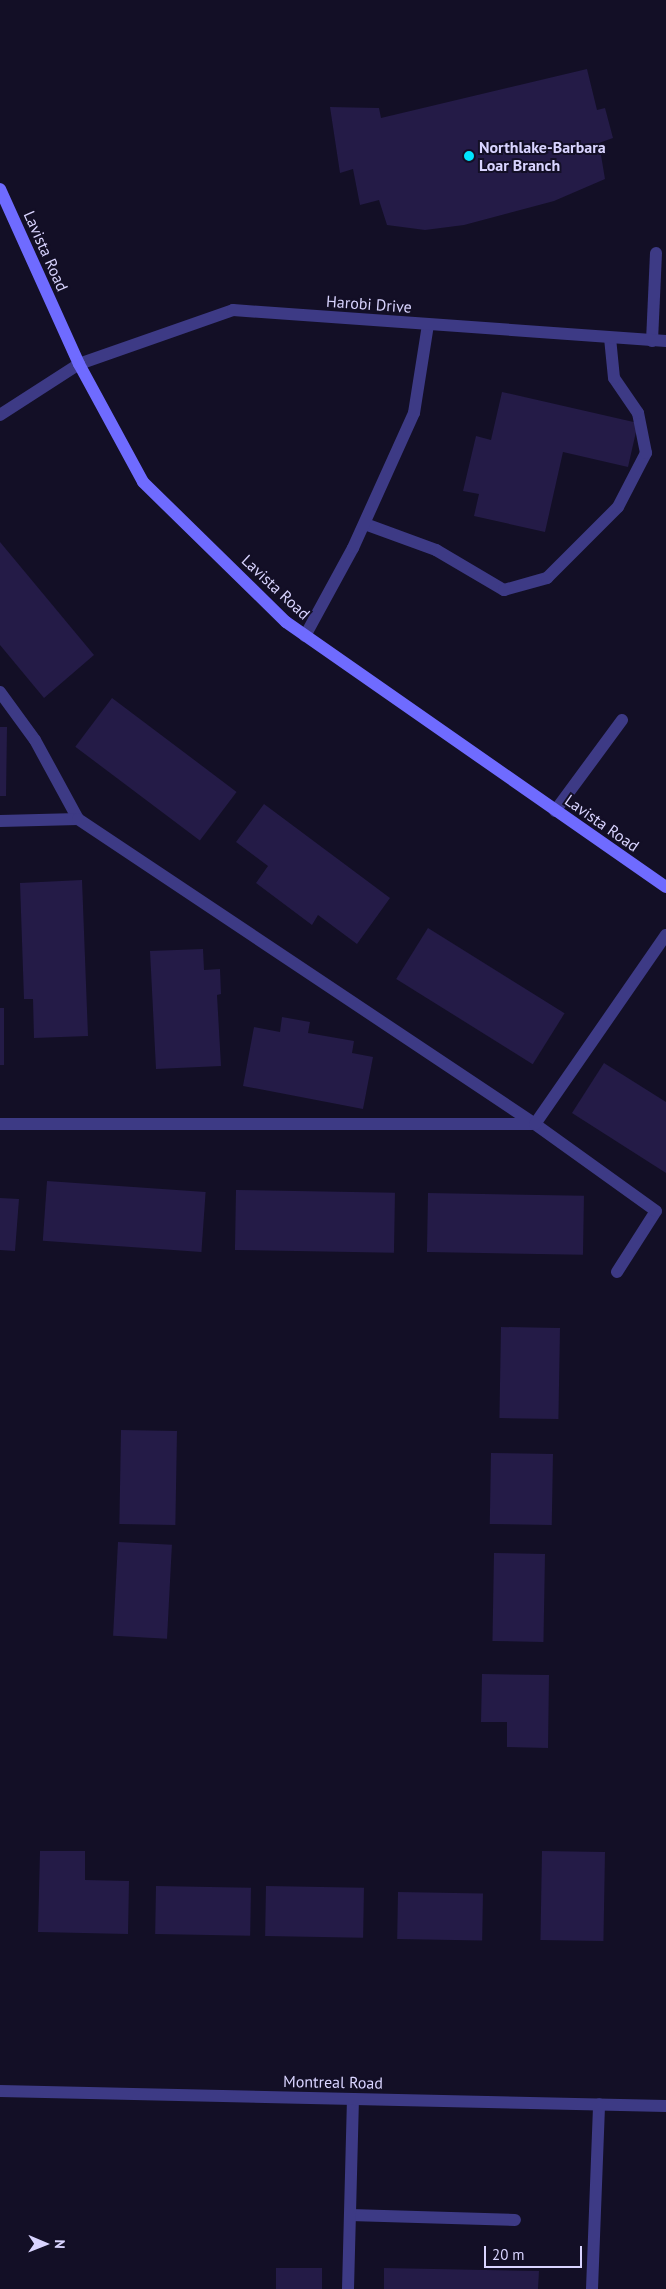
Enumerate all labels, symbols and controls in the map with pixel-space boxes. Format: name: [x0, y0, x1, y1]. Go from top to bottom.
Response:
place label: Northlake-Barbara Loar Branch: [479, 137, 606, 175]
marker: Northlake-Barbara Loar Branch: [463, 150, 475, 162]
street label: Lavista Road: [20, 208, 72, 294]
street label: Harobi Drive: [326, 291, 412, 317]
street label: Lavista Road: [238, 551, 314, 623]
street label: Lavista Road: [561, 790, 643, 856]
street label: Montreal Road: [283, 2072, 383, 2092]
north arrow: [20, 2219, 70, 2269]
scale bar: [486, 2236, 584, 2268]
text: N: [51, 2239, 69, 2249]
text: 20 m: [492, 2245, 525, 2264]

